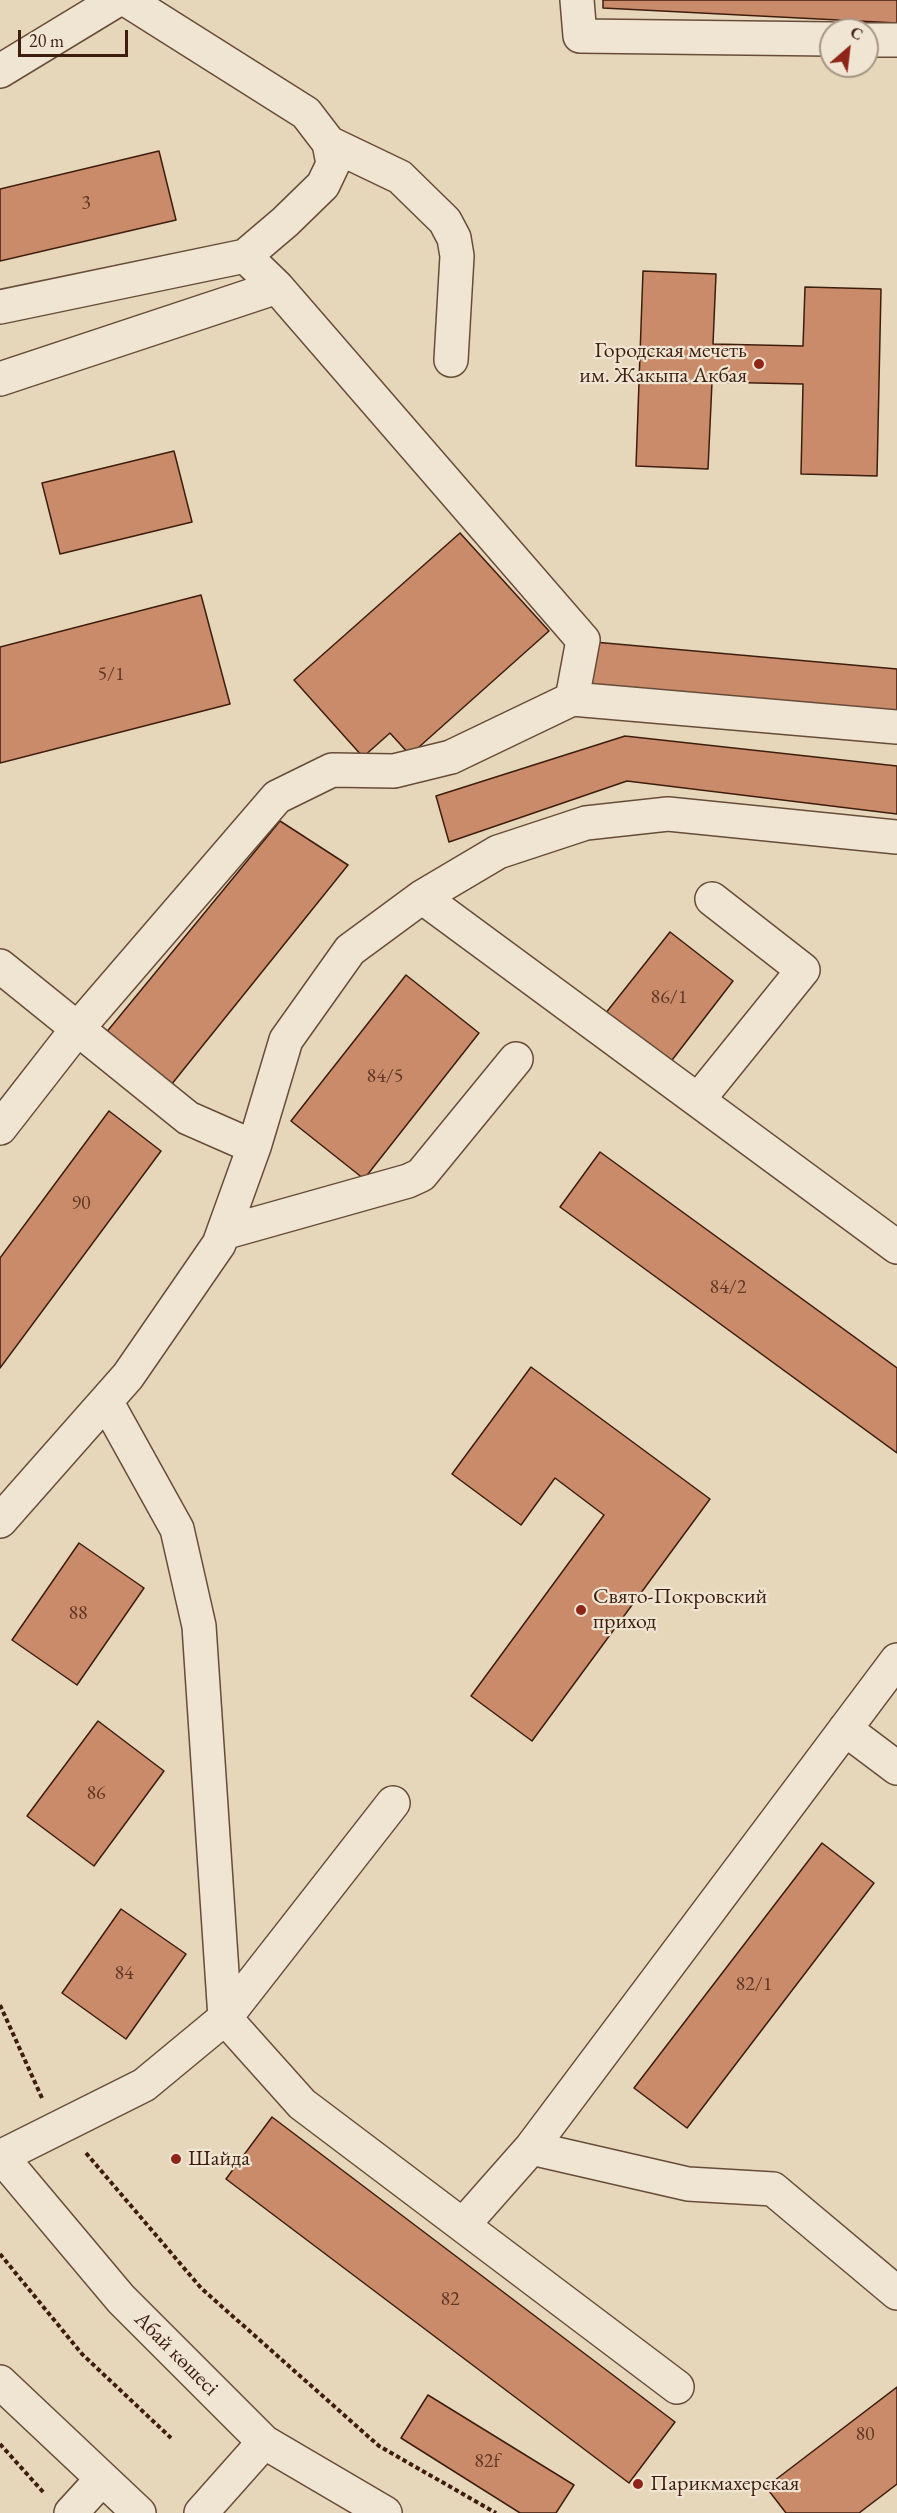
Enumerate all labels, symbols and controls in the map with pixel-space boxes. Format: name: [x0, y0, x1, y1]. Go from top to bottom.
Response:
scale bar: [21, 18, 130, 56]
north arrow: [819, 18, 879, 78]
text: С: [847, 21, 867, 45]
text: 20 m: [29, 29, 64, 52]
house number: 3: [81, 192, 91, 216]
place label: Городская мечеть им. Жакыпа Акбая: [579, 338, 747, 390]
marker: Городская мечеть им. Жакыпа Акбая: [752, 357, 766, 371]
house number: 5/1: [97, 663, 125, 687]
house number: 86/1: [651, 986, 687, 1010]
house number: 84/5: [367, 1065, 403, 1089]
house number: 90: [71, 1192, 91, 1216]
house number: 84/2: [710, 1276, 746, 1300]
place label: Свято-Покровский приход: [593, 1584, 767, 1636]
house number: 88: [68, 1602, 88, 1626]
marker: Свято-Покровский приход: [574, 1603, 588, 1617]
house number: 86: [86, 1782, 106, 1806]
house number: 84: [114, 1962, 134, 1986]
house number: 82/1: [736, 1973, 772, 1997]
place label: Шайда: [188, 2146, 250, 2172]
marker: Шайда: [169, 2152, 183, 2166]
house number: 82: [440, 2288, 460, 2312]
street label: Абай көшесі: [128, 2306, 224, 2402]
house number: 80: [855, 2423, 875, 2447]
house number: 82f: [474, 2450, 500, 2474]
place label: Парикмахерская: [650, 2471, 799, 2497]
marker: Парикмахерская: [631, 2477, 645, 2491]

